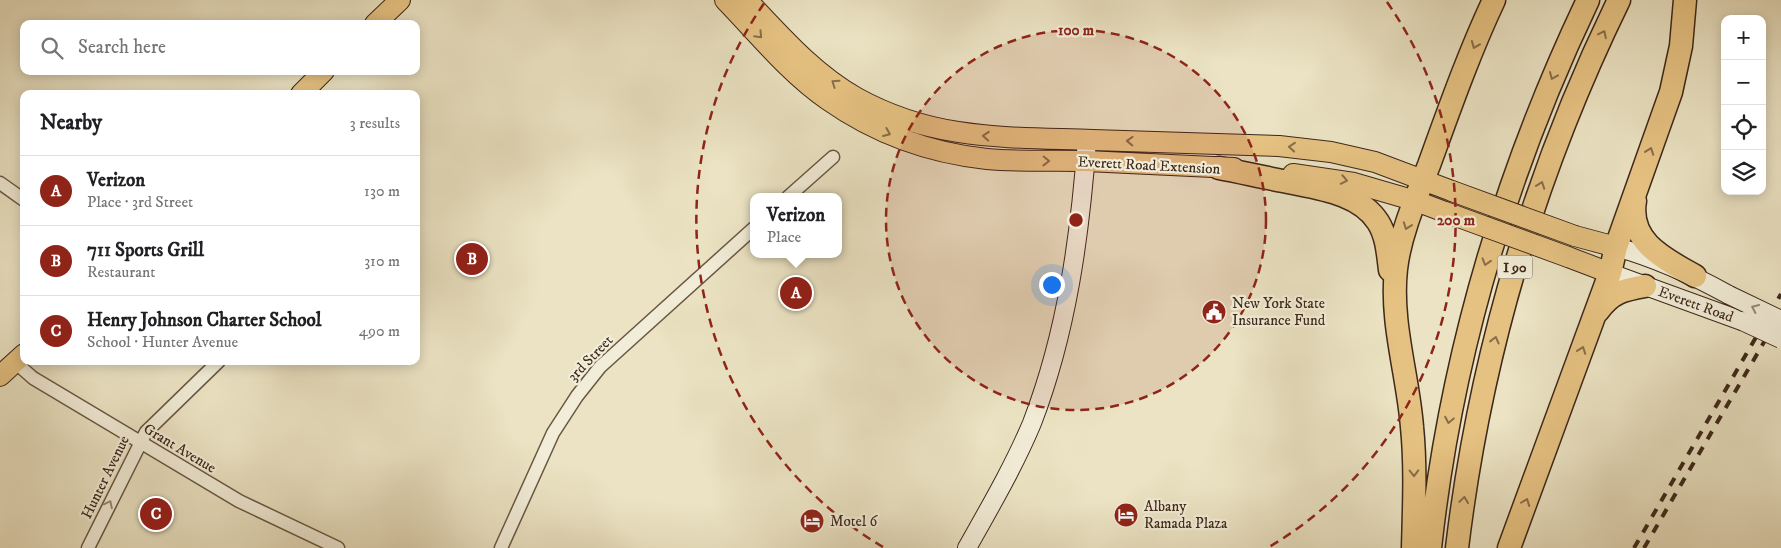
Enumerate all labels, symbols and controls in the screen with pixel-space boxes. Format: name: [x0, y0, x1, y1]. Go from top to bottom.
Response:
map controls: [1721, 15, 1766, 195]
button: +: [1721, 15, 1766, 60]
search box: [20, 20, 420, 75]
text: 100 m: [1058, 21, 1095, 40]
one-way arrow: [753, 29, 762, 38]
one-way arrow: [1596, 30, 1607, 39]
icon: search: [38, 34, 66, 62]
text: Search here: [78, 36, 166, 59]
one-way arrow: [1470, 40, 1480, 48]
button: −: [1721, 60, 1766, 105]
one-way arrow: [1549, 71, 1560, 80]
one-way arrow: [831, 80, 840, 89]
button: locate: [1721, 105, 1766, 150]
text: Nearby: [40, 110, 102, 136]
text: 3 results: [350, 113, 400, 133]
one-way arrow: [882, 126, 891, 137]
one-way arrow: [982, 130, 990, 141]
one-way arrow: [1126, 136, 1134, 146]
one-way arrow: [1288, 142, 1296, 153]
one-way arrow: [1644, 148, 1654, 156]
button: layers: [1721, 150, 1766, 195]
street label: Everett Road Extension: [1077, 152, 1221, 179]
one-way arrow: [1042, 156, 1050, 166]
text: Verizon: [87, 169, 145, 192]
one-way arrow: [1339, 175, 1348, 185]
text: A: [51, 181, 61, 201]
text: 130 m: [364, 181, 400, 201]
one-way arrow: [1535, 181, 1545, 189]
text: Place · 3rd Street: [87, 192, 193, 212]
popup: [750, 193, 842, 258]
text: Verizon: [767, 204, 825, 227]
centre of rings: [1067, 211, 1085, 229]
text: 200 m: [1437, 211, 1476, 230]
one-way arrow: [1403, 221, 1413, 229]
text: Place: [767, 227, 801, 247]
text: 711 Sports Grill: [87, 239, 204, 262]
pin: B: [456, 240, 488, 278]
text: B: [51, 251, 61, 271]
text: 310 m: [364, 251, 400, 271]
road number: I 90: [1498, 256, 1532, 278]
one-way arrow: [1482, 257, 1492, 266]
text: Restaurant: [87, 262, 155, 282]
your location: [1039, 272, 1065, 298]
pin: A: [780, 274, 812, 312]
street label: Everett Road: [1656, 282, 1737, 327]
place label: New York State Insurance Fund: [1232, 294, 1326, 330]
public building icon: New York State Insurance Fund: [1201, 299, 1227, 325]
one-way arrow: [1751, 303, 1760, 314]
text: Henry Johnson Charter School: [87, 309, 321, 332]
text: C: [51, 321, 61, 341]
text: 490 m: [359, 321, 400, 341]
street label: 3rd Street: [564, 331, 617, 386]
text: School · Hunter Avenue: [87, 332, 238, 352]
one-way arrow: [1489, 336, 1500, 345]
one-way arrow: [1576, 346, 1586, 355]
one-way arrow: [1444, 416, 1454, 424]
street label: Grant Avenue: [140, 419, 220, 478]
street label: Hunter Avenue: [77, 432, 134, 522]
one-way arrow: [1409, 470, 1419, 477]
pin: C: [140, 495, 172, 533]
one-way arrow: [1458, 495, 1468, 504]
place label: Albany Ramada Plaza: [1144, 497, 1228, 533]
one-way arrow: [1520, 499, 1530, 507]
one-way arrow: [103, 500, 114, 509]
hotel icon: Albany Ramada Plaza: [1113, 502, 1139, 528]
hotel icon: Motel 6: [799, 508, 825, 534]
place label: Motel 6: [830, 512, 879, 531]

